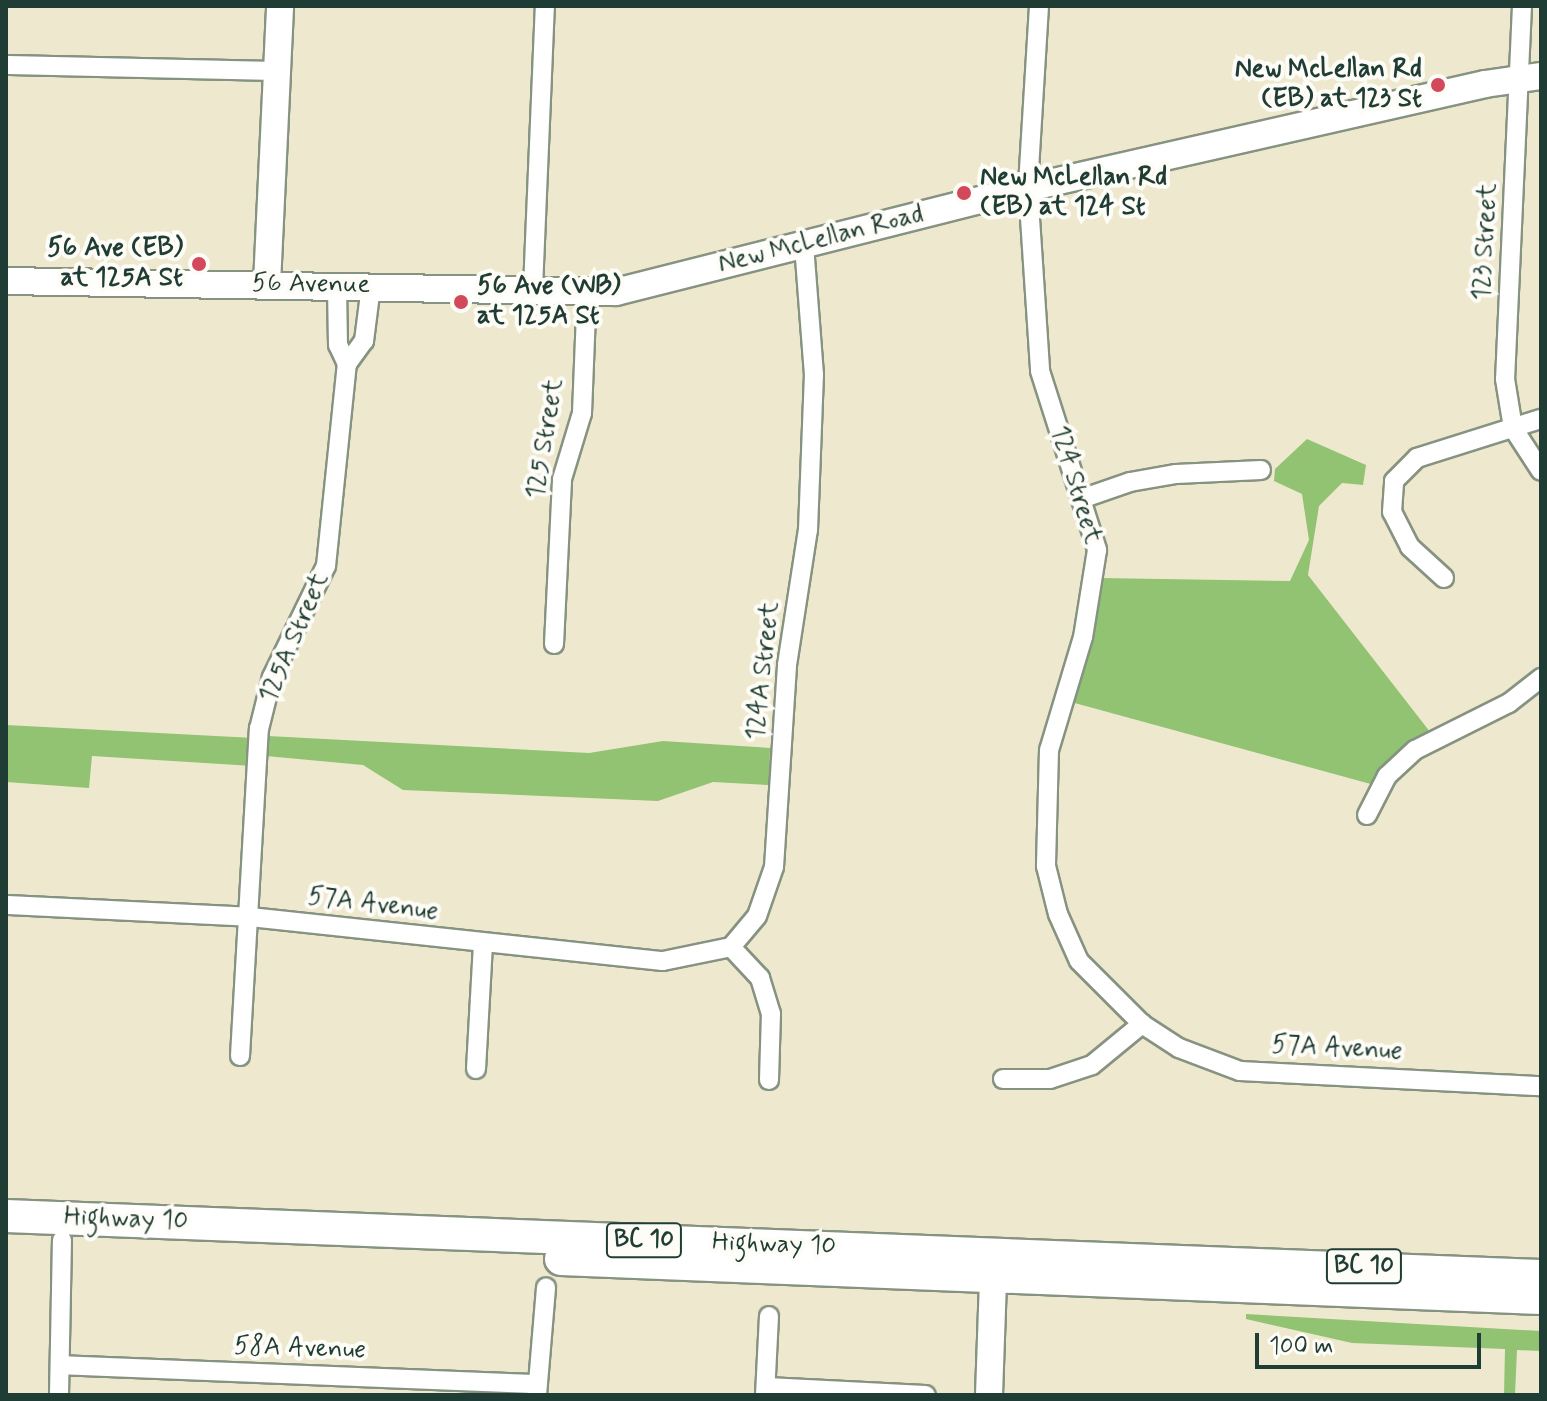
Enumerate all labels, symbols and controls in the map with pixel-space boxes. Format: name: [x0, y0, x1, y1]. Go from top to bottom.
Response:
place label: New McLellan Rd (EB) at 123 St: [1225, 54, 1422, 116]
marker: New McLellan Rd (EB) at 123 St: [1429, 76, 1447, 94]
place label: New McLellan Rd (EB) at 124 St: [980, 162, 1177, 224]
street label: 123 Street: [1467, 183, 1505, 301]
marker: New McLellan Rd (EB) at 124 St: [955, 184, 973, 202]
street label: New McLellan Road: [710, 198, 932, 282]
place label: 56 Ave (EB) at 125A St: [47, 233, 183, 294]
marker: 56 Ave (EB) at 125A St: [190, 255, 208, 273]
street label: 56 Avenue: [252, 268, 370, 302]
place label: 56 Ave (WB) at 125A St: [477, 271, 621, 332]
marker: 56 Ave (WB) at 125A St: [452, 293, 470, 311]
street label: 125 Street: [521, 377, 571, 501]
street label: 124 Street: [1042, 422, 1108, 548]
street label: 125A Street: [254, 568, 336, 708]
street label: 124A Street: [741, 600, 787, 742]
street label: 57A Avenue: [305, 881, 441, 929]
street label: 57A Avenue: [1269, 1030, 1405, 1068]
street label: Highway 10: [63, 1202, 189, 1238]
road number: BC 10: [604, 1220, 684, 1260]
street label: Highway 10: [711, 1227, 837, 1263]
road number: BC 10: [1324, 1246, 1404, 1286]
scale bar: [1259, 1317, 1485, 1367]
street label: 58A Avenue: [232, 1331, 368, 1367]
text: 100 m: [1269, 1331, 1333, 1362]

